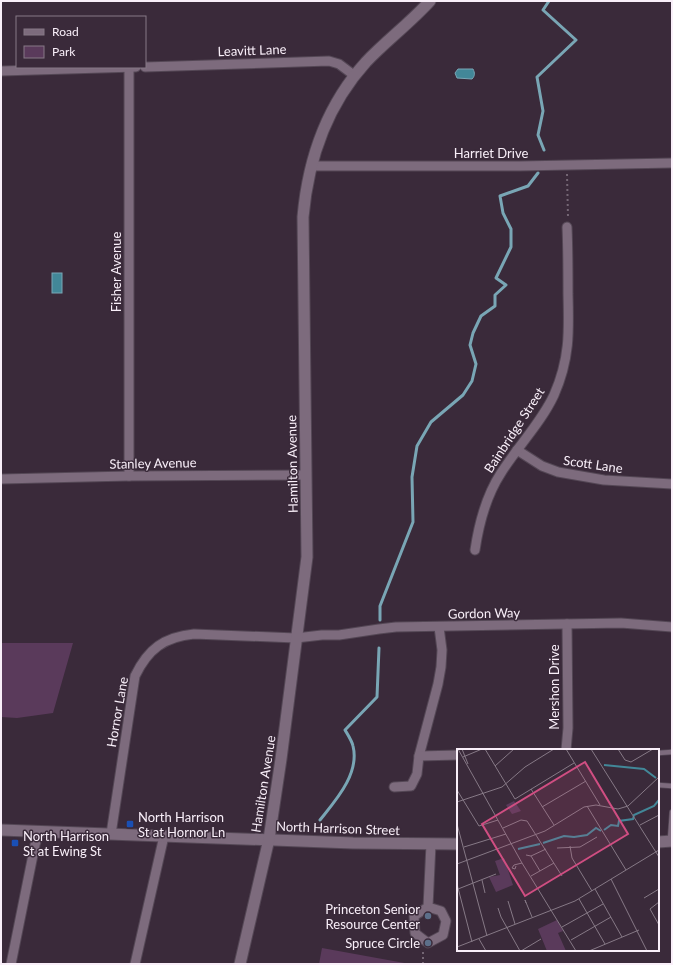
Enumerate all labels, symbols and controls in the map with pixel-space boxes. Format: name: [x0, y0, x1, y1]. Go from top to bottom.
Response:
legend: [16, 16, 146, 68]
text: Road: [52, 24, 79, 39]
street label: Leavitt Lane: [217, 41, 287, 59]
text: Park: [52, 44, 76, 59]
street label: Harriet Drive: [454, 145, 528, 161]
street label: Fisher Avenue: [108, 232, 124, 312]
street label: Bainbridge Street: [480, 384, 548, 476]
street label: Hamilton Avenue: [283, 415, 301, 513]
street label: Scott Lane: [562, 452, 624, 476]
street label: Stanley Avenue: [109, 454, 197, 472]
street label: Gordon Way: [448, 604, 520, 622]
street label: Mershon Drive: [546, 644, 562, 730]
street label: Hornor Lane: [103, 675, 131, 749]
street label: Hamilton Avenue: [247, 734, 279, 834]
inset map: [457, 749, 659, 951]
place label: North Harrison St at Hornor Ln: [138, 809, 225, 840]
street label: North Harrison Street: [276, 818, 400, 838]
marker: North Harrison St at Hornor Ln: [125, 819, 135, 829]
place label: North Harrison St at Ewing St: [23, 828, 109, 859]
marker: North Harrison St at Ewing St: [10, 838, 20, 848]
place label: Princeton Senior Resource Center: [325, 901, 420, 932]
marker: Princeton Senior Resource Center: [423, 911, 433, 921]
place label: Spruce Circle: [345, 935, 420, 951]
marker: Spruce Circle: [423, 938, 433, 948]

